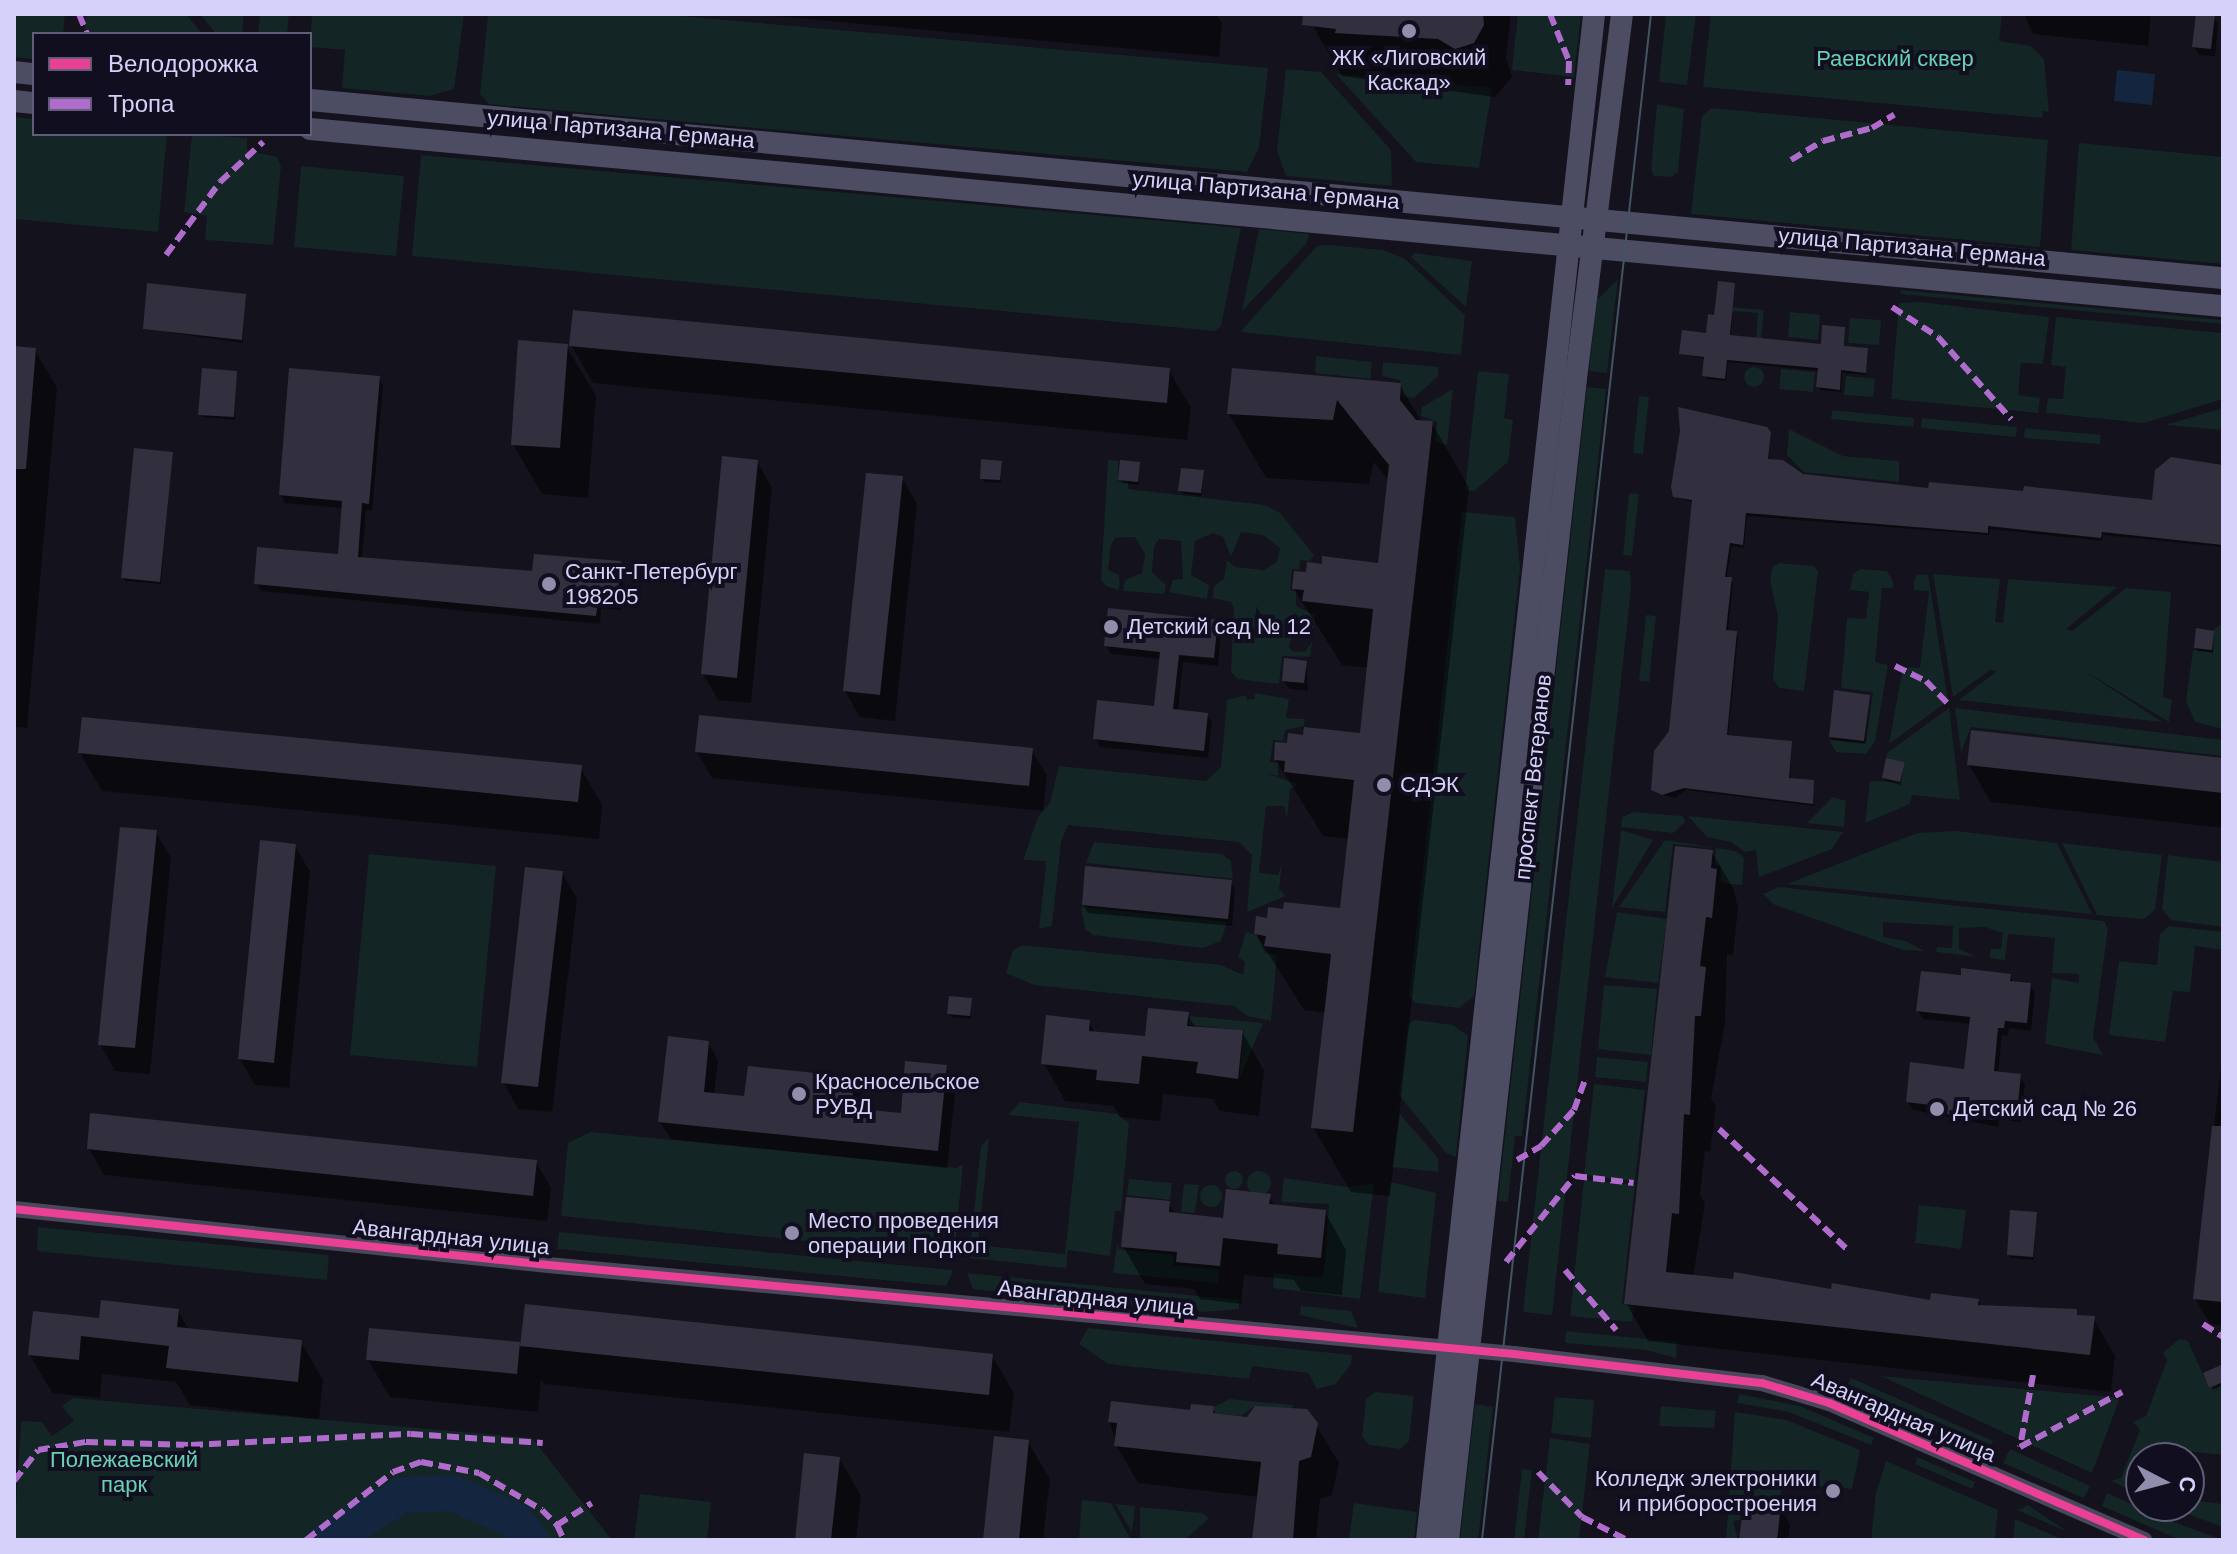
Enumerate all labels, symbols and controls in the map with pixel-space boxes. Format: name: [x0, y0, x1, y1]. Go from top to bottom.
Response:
marker: ЖК «Лиговский Каскад»: [1400, 22, 1418, 40]
legend: [32, 32, 312, 136]
place label: ЖК «Лиговский Каскад»: [1332, 44, 1486, 96]
park label: Раевский сквер: [1816, 46, 1974, 72]
text: Велодорожка: [108, 50, 258, 77]
text: Тропа: [108, 90, 174, 117]
street label: улица Партизана Германа: [486, 104, 756, 154]
street label: улица Партизана Германа: [1131, 165, 1401, 215]
street label: улица Партизана Германа: [1777, 222, 2047, 272]
place label: Санкт-Петербург 198205: [565, 558, 738, 610]
marker: Санкт-Петербург 198205: [540, 575, 558, 593]
place label: Детский сад № 12: [1127, 614, 1311, 640]
marker: Детский сад № 12: [1102, 618, 1120, 636]
street label: проспект Ветеранов: [1509, 673, 1557, 881]
place label: СДЭК: [1400, 772, 1459, 798]
marker: СДЭК: [1375, 776, 1393, 794]
place label: Красносельское РУВД: [815, 1068, 980, 1120]
marker: Красносельское РУВД: [790, 1085, 808, 1103]
place label: Детский сад № 26: [1953, 1096, 2137, 1122]
marker: Детский сад № 26: [1928, 1100, 1946, 1118]
place label: Место проведения операции Подкоп: [808, 1207, 999, 1258]
street label: Авангардная улица: [351, 1214, 551, 1260]
marker: Место проведения операции Подкоп: [783, 1224, 801, 1242]
street label: Авангардная улица: [996, 1275, 1196, 1321]
street label: Авангардная улица: [1808, 1366, 2000, 1468]
north arrow: [2125, 1442, 2205, 1522]
park label: Полежаевский парк: [50, 1446, 198, 1498]
place label: Колледж электроники и приборостроения: [1595, 1465, 1817, 1516]
text: С: [2174, 1475, 2201, 1494]
marker: Колледж электроники и приборостроения: [1824, 1482, 1842, 1500]

